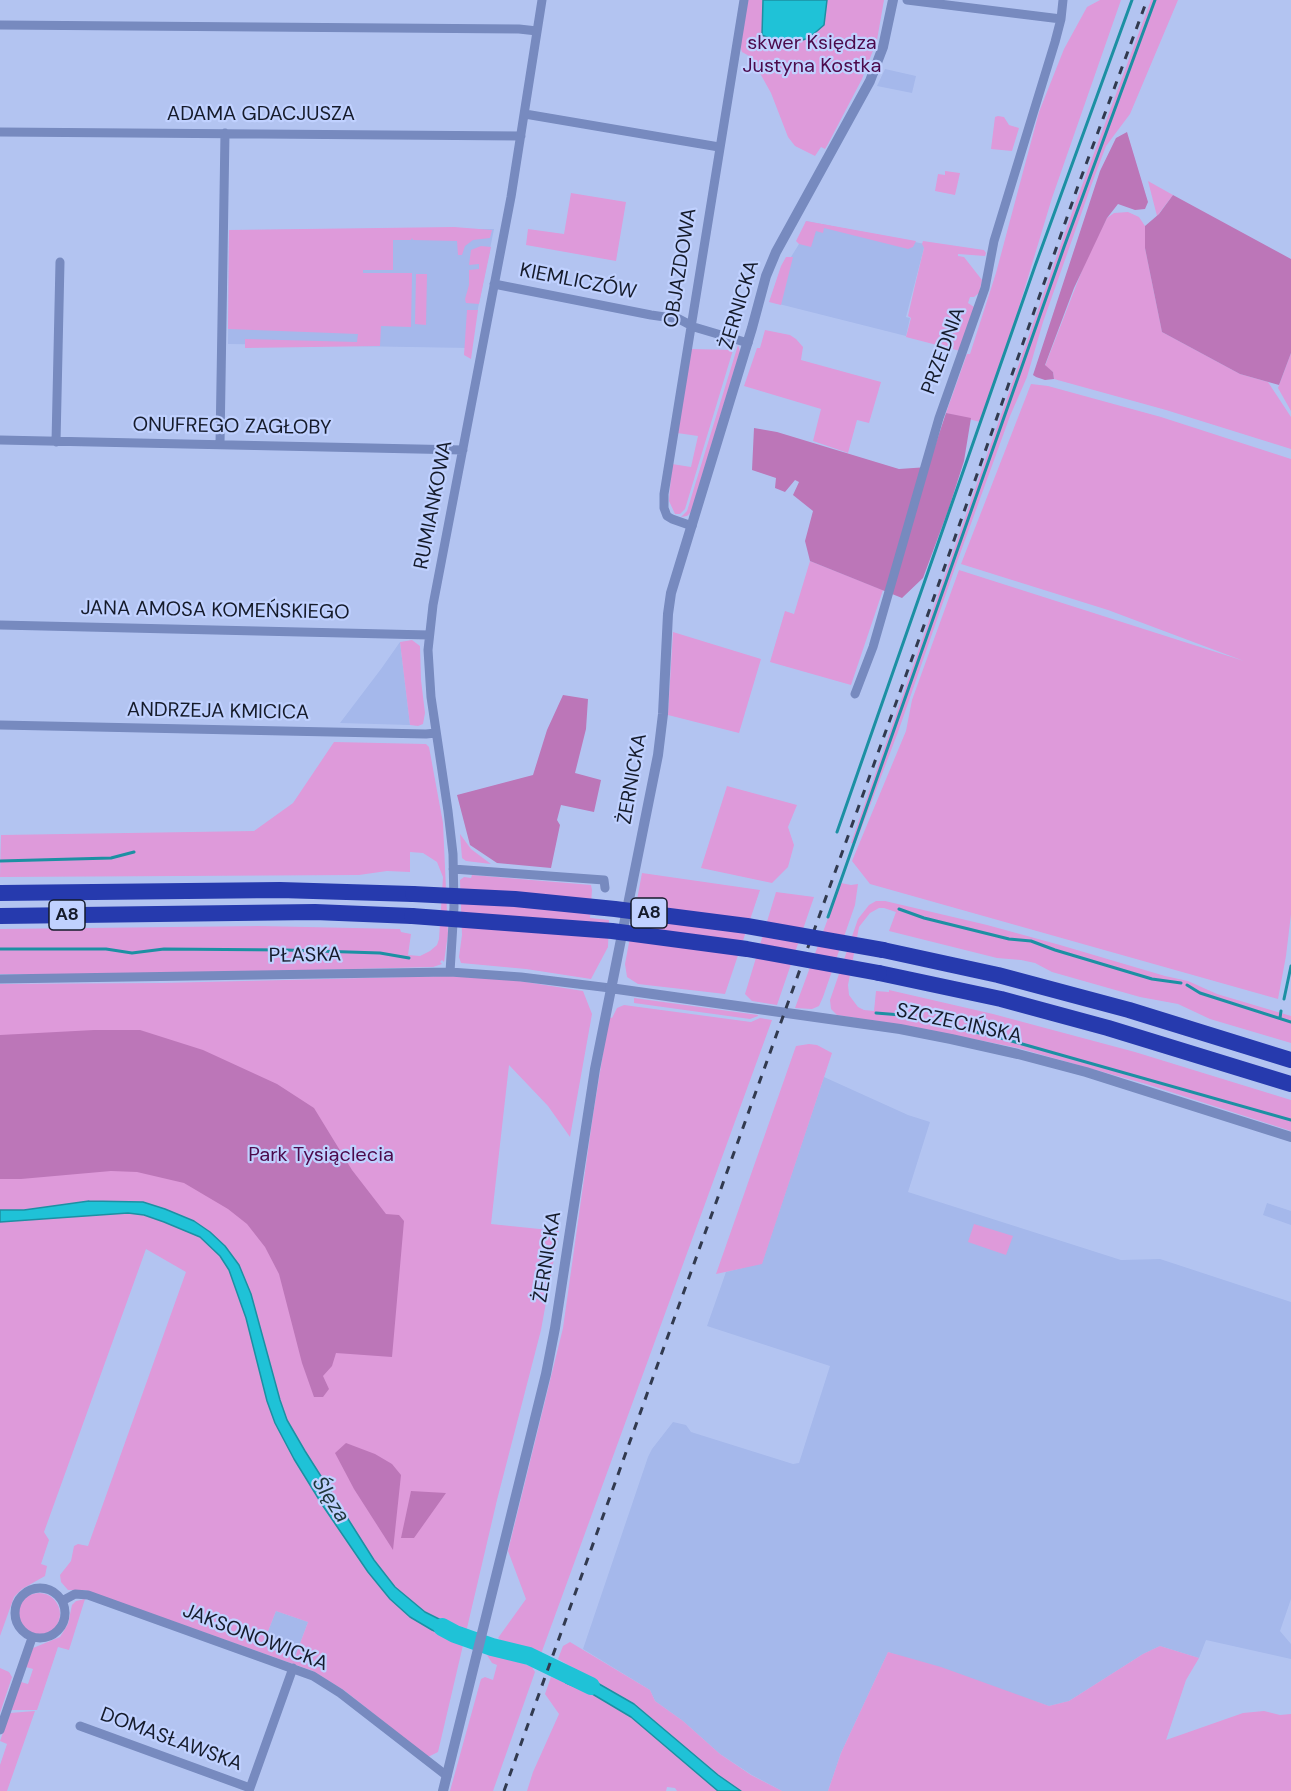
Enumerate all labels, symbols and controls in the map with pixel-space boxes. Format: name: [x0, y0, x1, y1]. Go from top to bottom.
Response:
park label: skwer Księdza Justyna Kostka: [743, 32, 881, 79]
street label: ADAMA GDACJUSZA: [167, 103, 355, 127]
street label: OBJAZDOWA: [660, 206, 702, 330]
street label: ŻERNICKA: [715, 258, 765, 352]
street label: KIEMLICZÓW: [517, 259, 639, 305]
street label: PRZEDNIA: [917, 304, 971, 398]
street label: ONUFREGO ZAGŁOBY: [132, 413, 332, 441]
street label: RUMIANKOWA: [410, 439, 458, 571]
street label: JANA AMOSA KOMEŃSKIEGO: [80, 597, 350, 625]
street label: ANDRZEJA KMICICA: [127, 698, 309, 726]
street label: ŻERNICKA: [613, 732, 653, 826]
road number: A8: [631, 898, 667, 928]
road number: A8: [49, 900, 85, 930]
street label: PŁASKA: [269, 943, 341, 969]
street label: SZCZECIŃSKA: [894, 999, 1024, 1049]
park label: Park Tysiąclecia: [248, 1144, 394, 1168]
street label: ŻERNICKA: [529, 1210, 567, 1304]
water label: Ślęza: [306, 1472, 354, 1528]
street label: JAKSONOWICKA: [179, 1599, 331, 1677]
street label: DOMASŁAWSKA: [97, 1703, 245, 1777]

